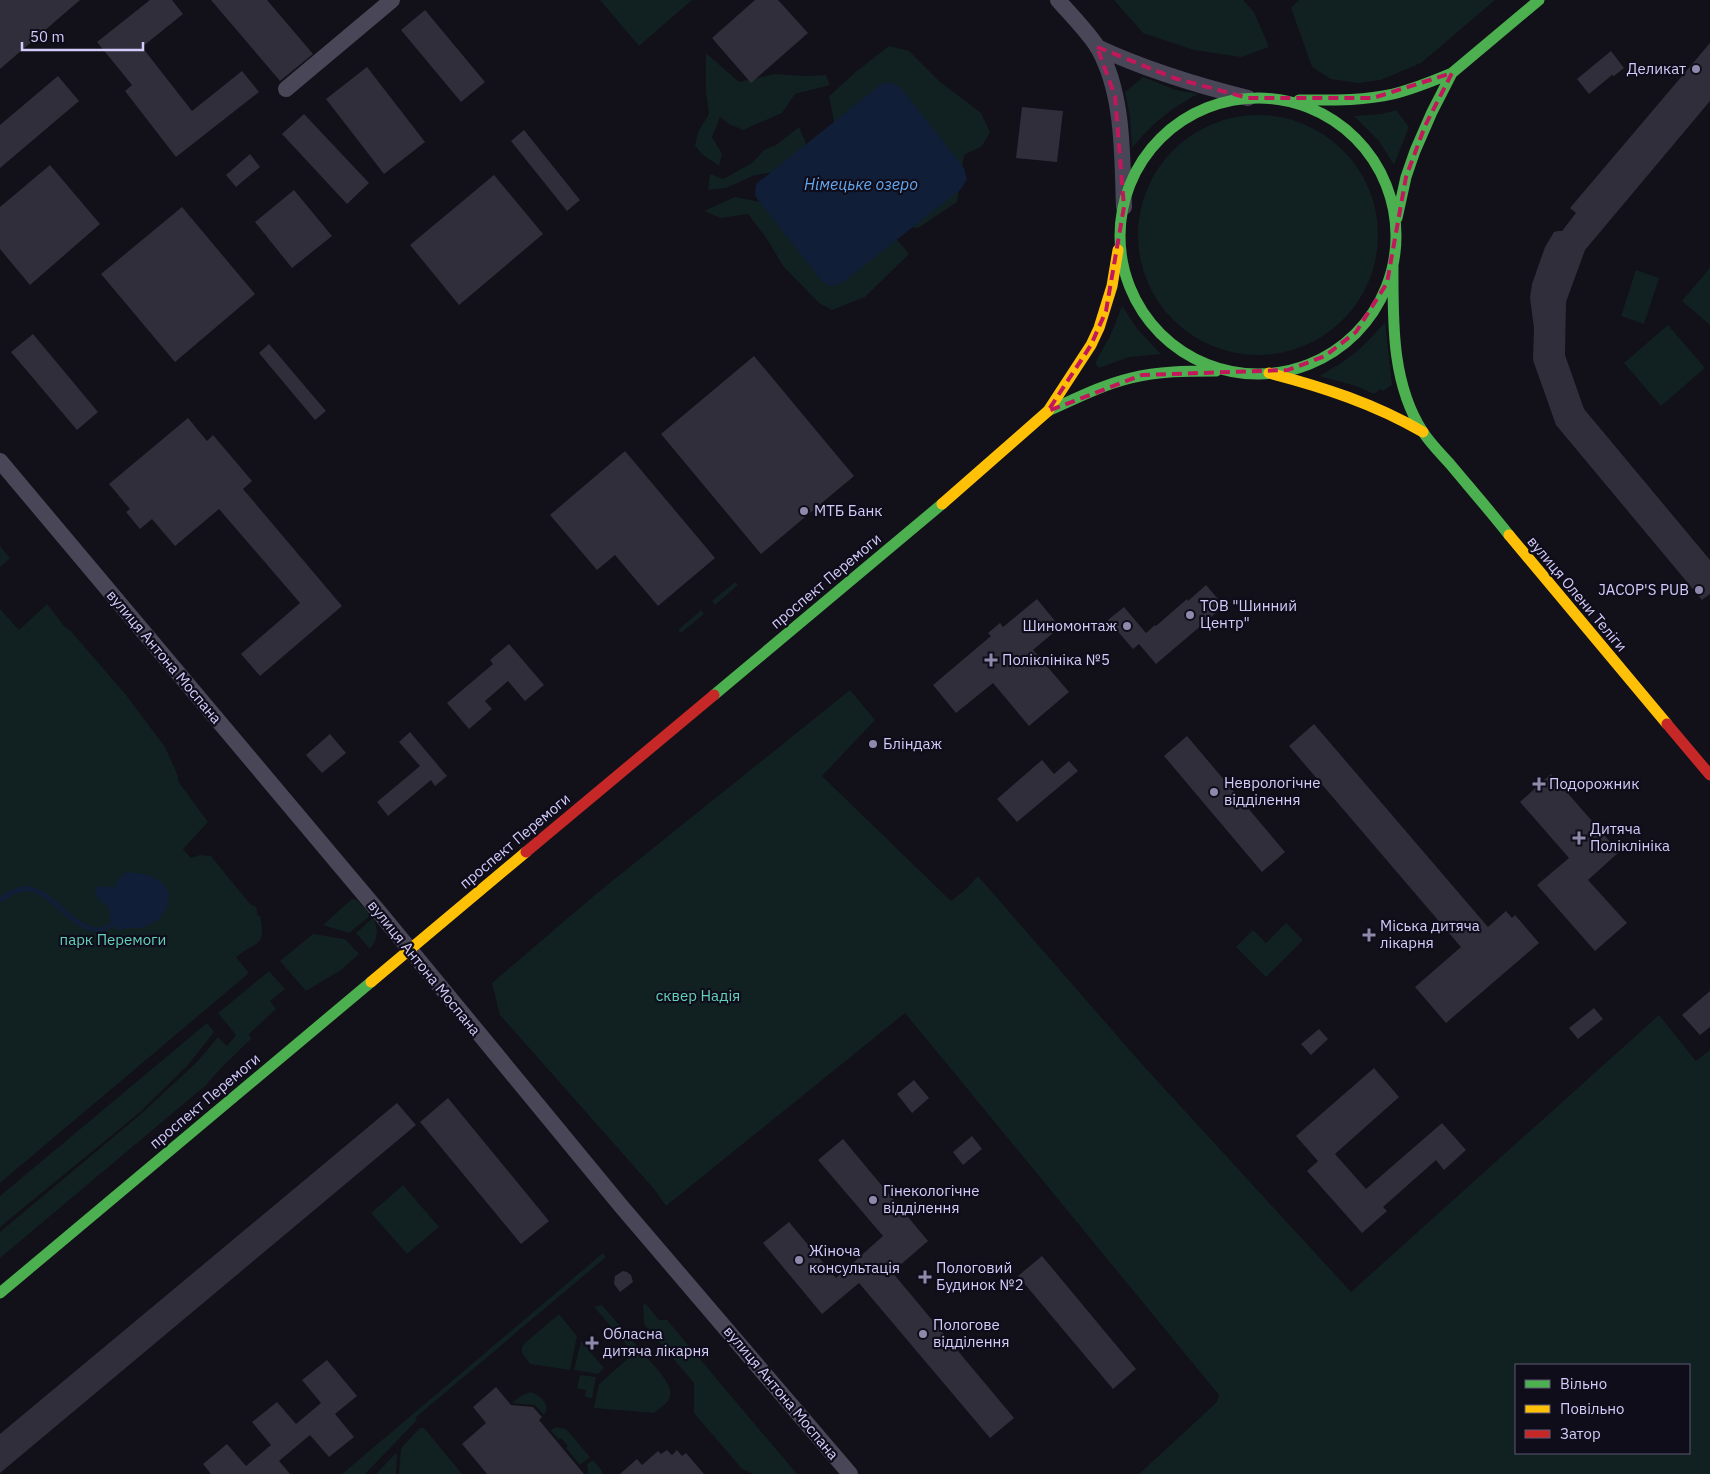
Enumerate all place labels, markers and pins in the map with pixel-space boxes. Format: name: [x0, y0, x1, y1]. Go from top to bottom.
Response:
place label: Деликат: [1627, 59, 1686, 78]
marker: Деликат: [1690, 63, 1702, 75]
place label: МТБ Банк: [814, 501, 882, 520]
marker: МТБ Банк: [798, 505, 810, 517]
place label: JACOP'S PUB: [1598, 580, 1689, 599]
marker: JACOP'S PUB: [1693, 584, 1705, 596]
place label: ТОВ "Шинний Центр": [1200, 596, 1297, 632]
marker: ТОВ "Шинний Центр": [1184, 609, 1196, 621]
place label: Шиномонтаж: [1023, 616, 1117, 635]
marker: Шиномонтаж: [1121, 620, 1133, 632]
place label: Поліклініка №5: [1002, 650, 1110, 669]
marker: Поліклініка №5: [984, 653, 998, 667]
place label: Бліндаж: [883, 734, 942, 753]
marker: Бліндаж: [867, 738, 879, 750]
place label: Неврологічне відділення: [1224, 773, 1321, 809]
place label: Подорожник: [1549, 774, 1639, 793]
marker: Подорожник: [1533, 778, 1545, 790]
marker: Неврологічне відділення: [1208, 786, 1220, 798]
place label: Дитяча Поліклініка: [1590, 819, 1670, 855]
marker: Дитяча Поліклініка: [1572, 831, 1586, 845]
place label: Міська дитяча лікарня: [1380, 916, 1480, 952]
marker: Міська дитяча лікарня: [1362, 928, 1376, 942]
place label: Гінекологічне відділення: [883, 1181, 980, 1217]
marker: Гінекологічне відділення: [867, 1194, 879, 1206]
place label: Жіноча консультація: [809, 1241, 900, 1277]
marker: Жіноча консультація: [793, 1254, 805, 1266]
place label: Пологовий Будинок №2: [936, 1258, 1024, 1294]
marker: Пологовий Будинок №2: [918, 1270, 932, 1284]
place label: Пологове відділення: [933, 1315, 1009, 1351]
place label: Обласна дитяча лікарня: [603, 1324, 709, 1360]
marker: Пологове відділення: [917, 1328, 929, 1340]
marker: Обласна дитяча лікарня: [585, 1336, 599, 1350]

